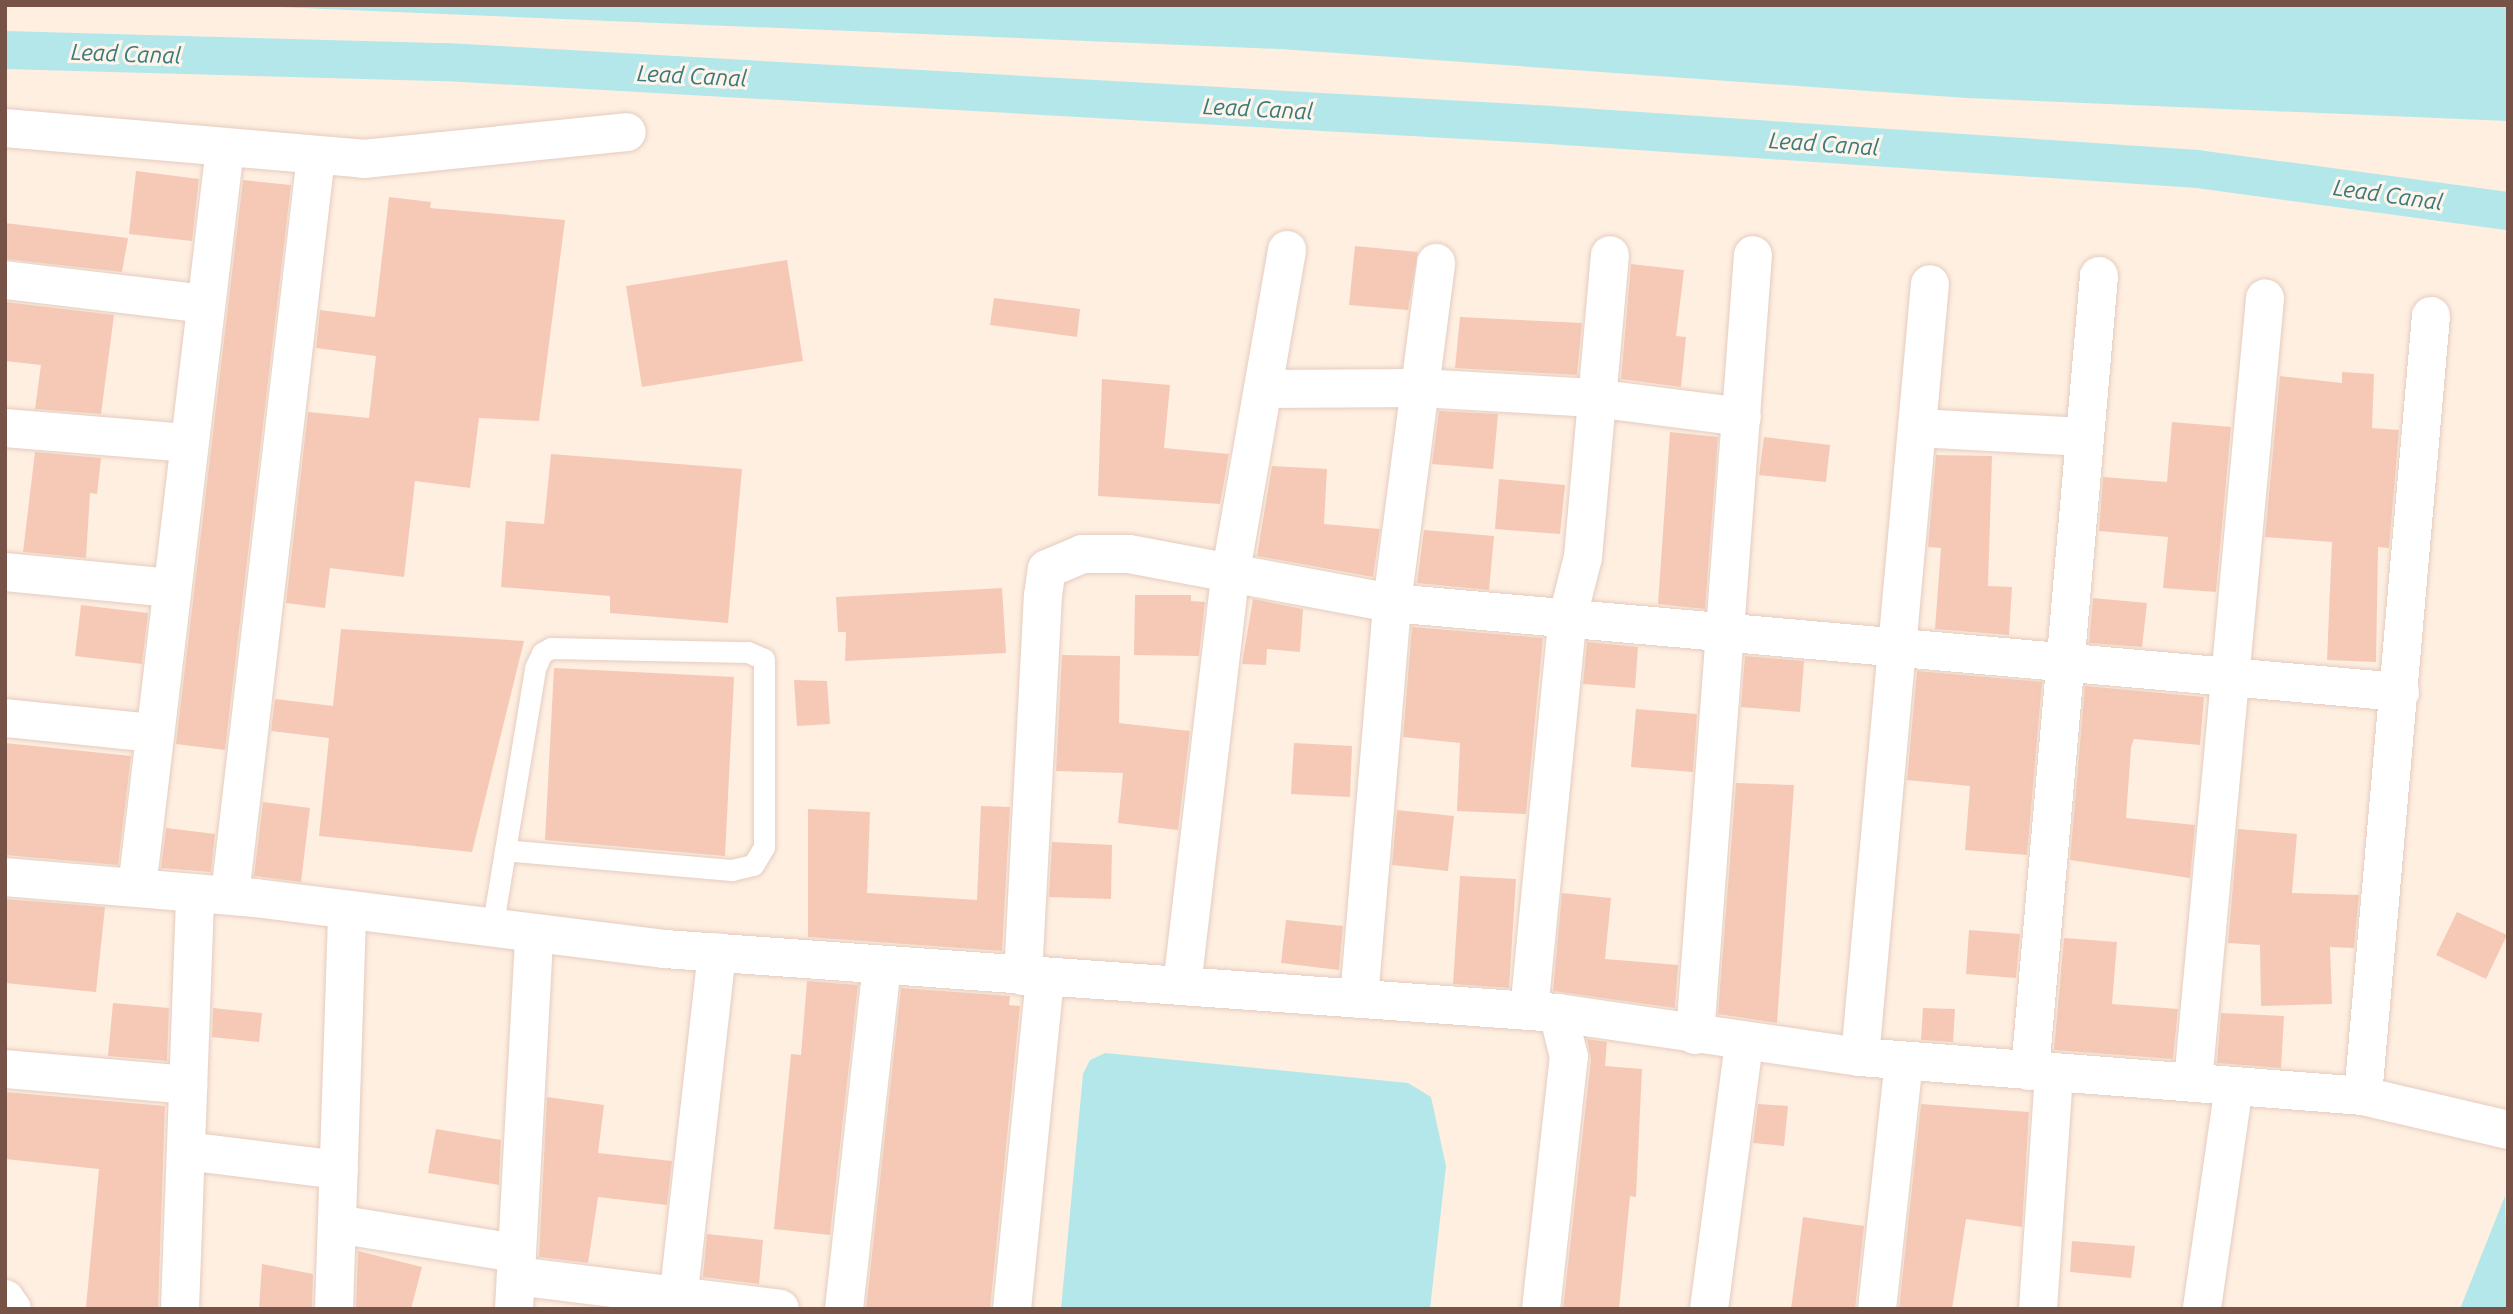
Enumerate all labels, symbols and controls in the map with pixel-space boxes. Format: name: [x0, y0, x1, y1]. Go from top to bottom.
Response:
water label: Lead Canal: [70, 38, 182, 70]
water label: Lead Canal: [636, 59, 748, 93]
water label: Lead Canal: [1202, 92, 1314, 126]
water label: Lead Canal: [1768, 126, 1880, 162]
water label: Lead Canal: [2331, 174, 2445, 216]

